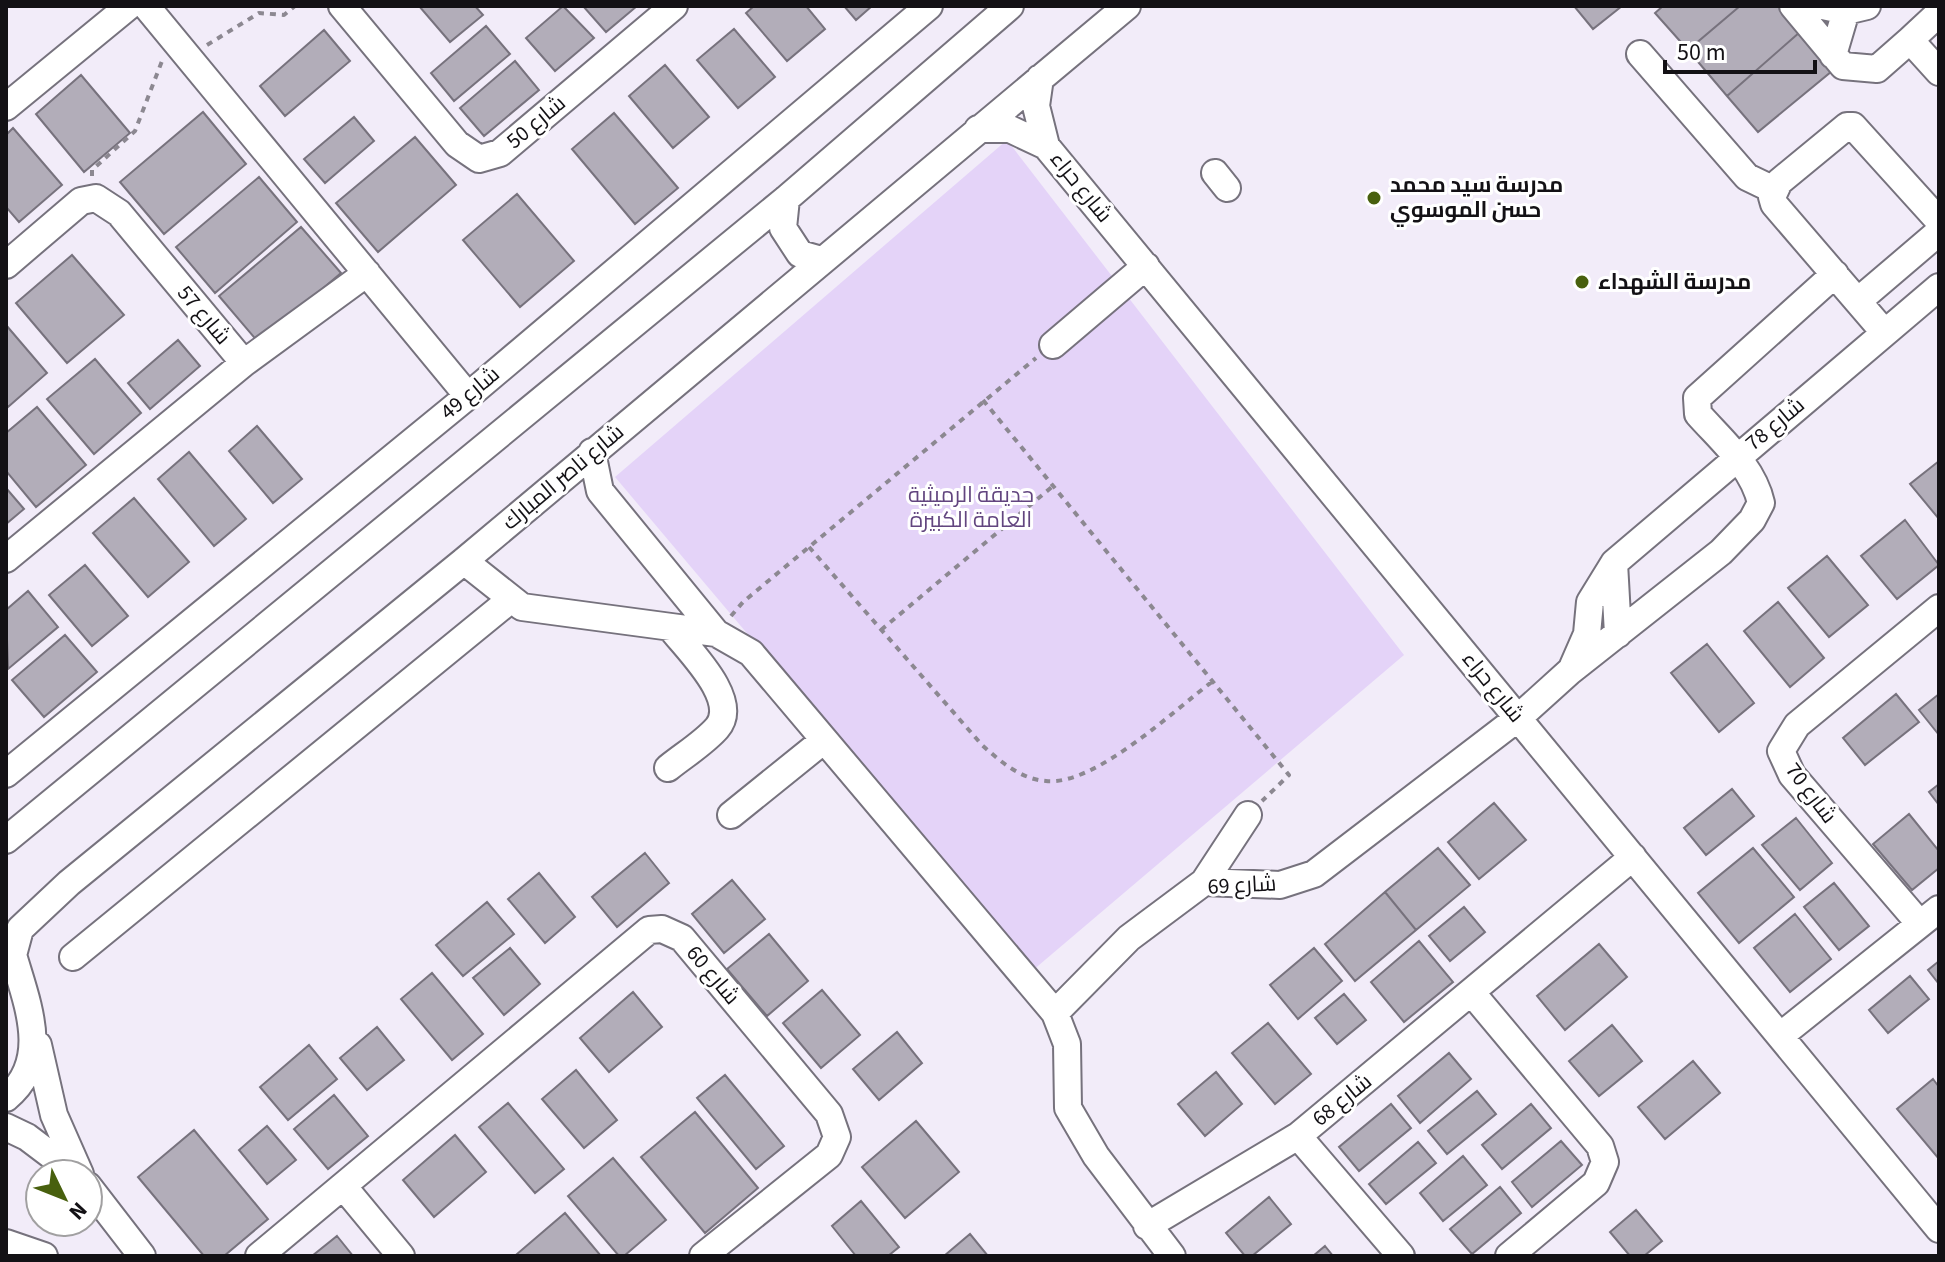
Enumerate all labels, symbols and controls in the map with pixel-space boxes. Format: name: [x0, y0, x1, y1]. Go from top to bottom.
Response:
scale bar: [1665, 24, 1815, 74]
text: 50 m: [1677, 35, 1726, 70]
street label: شارع 50: [499, 88, 573, 156]
street label: شارع حراء: [1042, 144, 1120, 230]
place label: مدرسة سيد محمد حسن الموسوي: [1390, 169, 1563, 227]
marker: مدرسة سيد محمد حسن الموسوي: [1365, 189, 1383, 207]
place label: مدرسة الشهداء: [1598, 266, 1751, 298]
marker: مدرسة الشهداء: [1573, 273, 1591, 291]
street label: شارع 57: [170, 278, 238, 352]
street label: شارع 49: [433, 359, 507, 427]
street label: شارع 78: [1738, 390, 1812, 458]
street label: شارع ناصر المبارك: [495, 416, 631, 538]
park label: حديقة الرميثية العامة الكبيرة: [908, 479, 1034, 536]
street label: شارع حراء: [1454, 644, 1532, 730]
street label: شارع 70: [1777, 756, 1845, 830]
street label: شارع 69: [1207, 867, 1277, 903]
street label: شارع 60: [679, 938, 747, 1012]
street label: شارع 68: [1305, 1066, 1379, 1134]
north arrow: [24, 1158, 104, 1238]
text: N: [61, 1195, 95, 1227]

